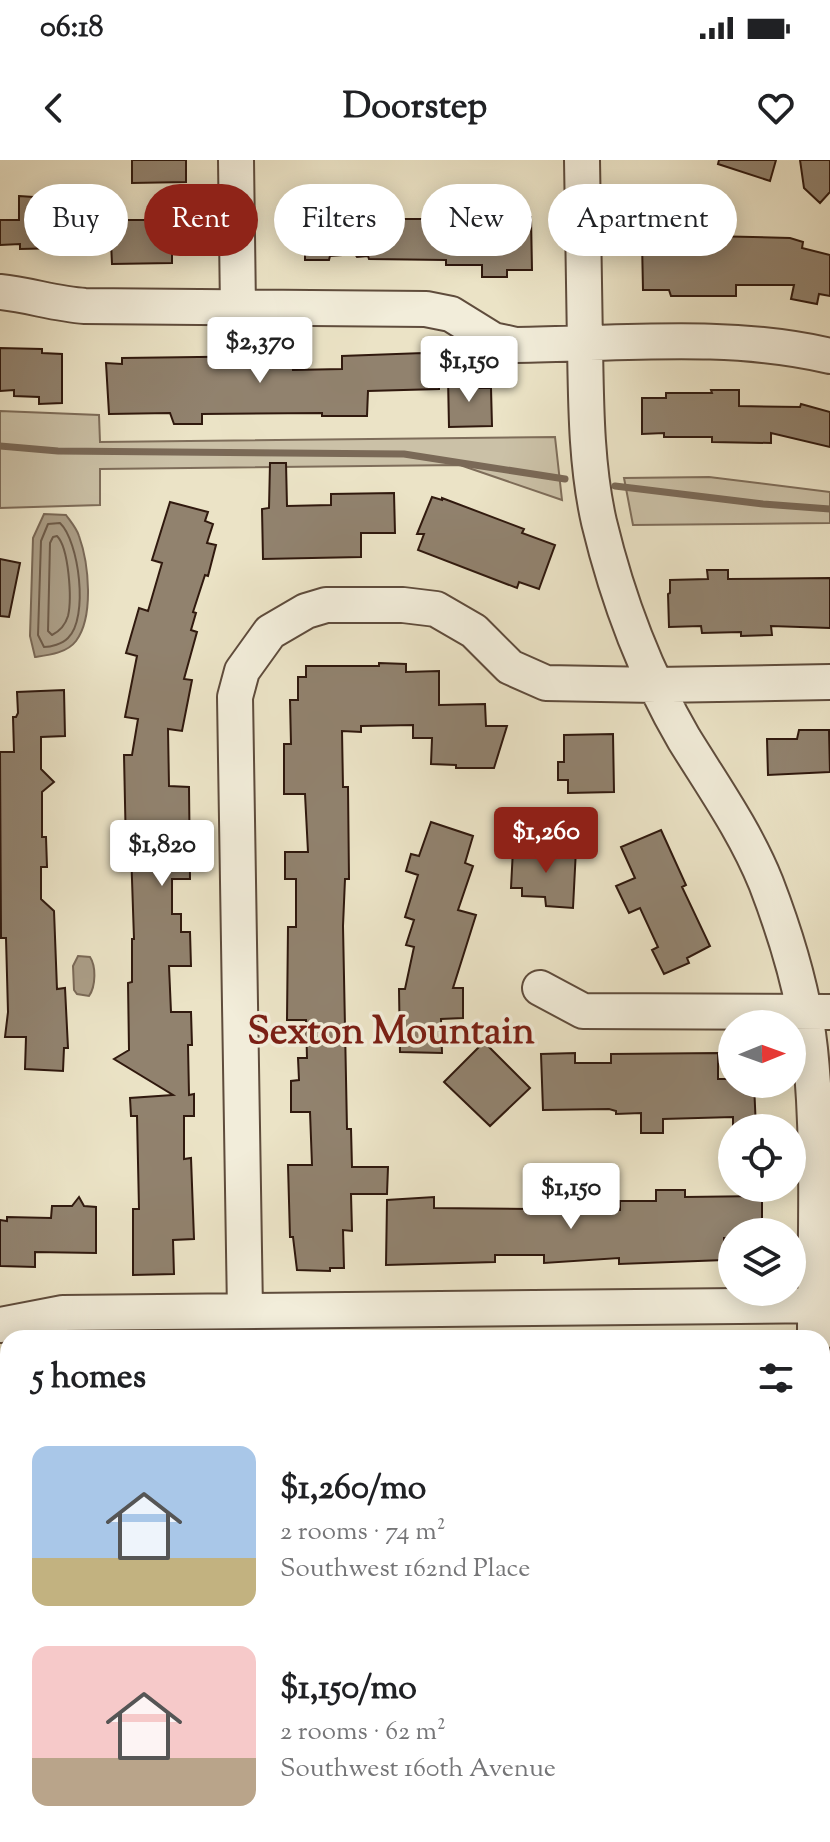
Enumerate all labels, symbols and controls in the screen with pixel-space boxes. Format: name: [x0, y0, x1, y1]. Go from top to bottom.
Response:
text: 06:18: [40, 7, 103, 50]
text: Doorstep: [343, 82, 487, 134]
icon: back: [32, 86, 76, 130]
icon: heart: [754, 86, 798, 130]
chip: Buy: [24, 184, 128, 256]
chip: Rent: [144, 184, 258, 256]
chip: Filters: [274, 184, 405, 256]
chip: New: [421, 184, 532, 256]
chip: Apartment: [548, 184, 737, 256]
pin: $2,370: [195, 317, 325, 385]
text: $2,370: [225, 324, 295, 361]
pin: $1,150: [404, 336, 534, 404]
text: $1,150: [439, 343, 499, 380]
pin: $1,260: [481, 807, 611, 875]
text: $1,260: [512, 814, 580, 851]
pin: $1,820: [97, 820, 227, 888]
text: $1,820: [128, 827, 196, 864]
district label: Sexton Mountain: [247, 1007, 535, 1061]
north arrow: [718, 1010, 806, 1098]
map controls: [718, 1010, 806, 1306]
button: locate: [718, 1114, 806, 1202]
pin: $1,150: [506, 1163, 636, 1231]
text: $1,150: [541, 1170, 601, 1207]
button: layers: [718, 1218, 806, 1306]
text: 5 homes: [32, 1354, 146, 1403]
icon: filters: [754, 1356, 798, 1400]
text: $1,260/mo: [280, 1465, 426, 1514]
icon: home: [96, 1478, 192, 1574]
text: 2 rooms · 74 m²: [280, 1514, 445, 1551]
text: Southwest 162nd Place: [280, 1551, 530, 1588]
text: $1,150/mo: [280, 1665, 417, 1714]
icon: home: [96, 1678, 192, 1774]
text: 2 rooms · 62 m²: [280, 1714, 446, 1751]
text: Southwest 160th Avenue: [280, 1751, 556, 1788]

